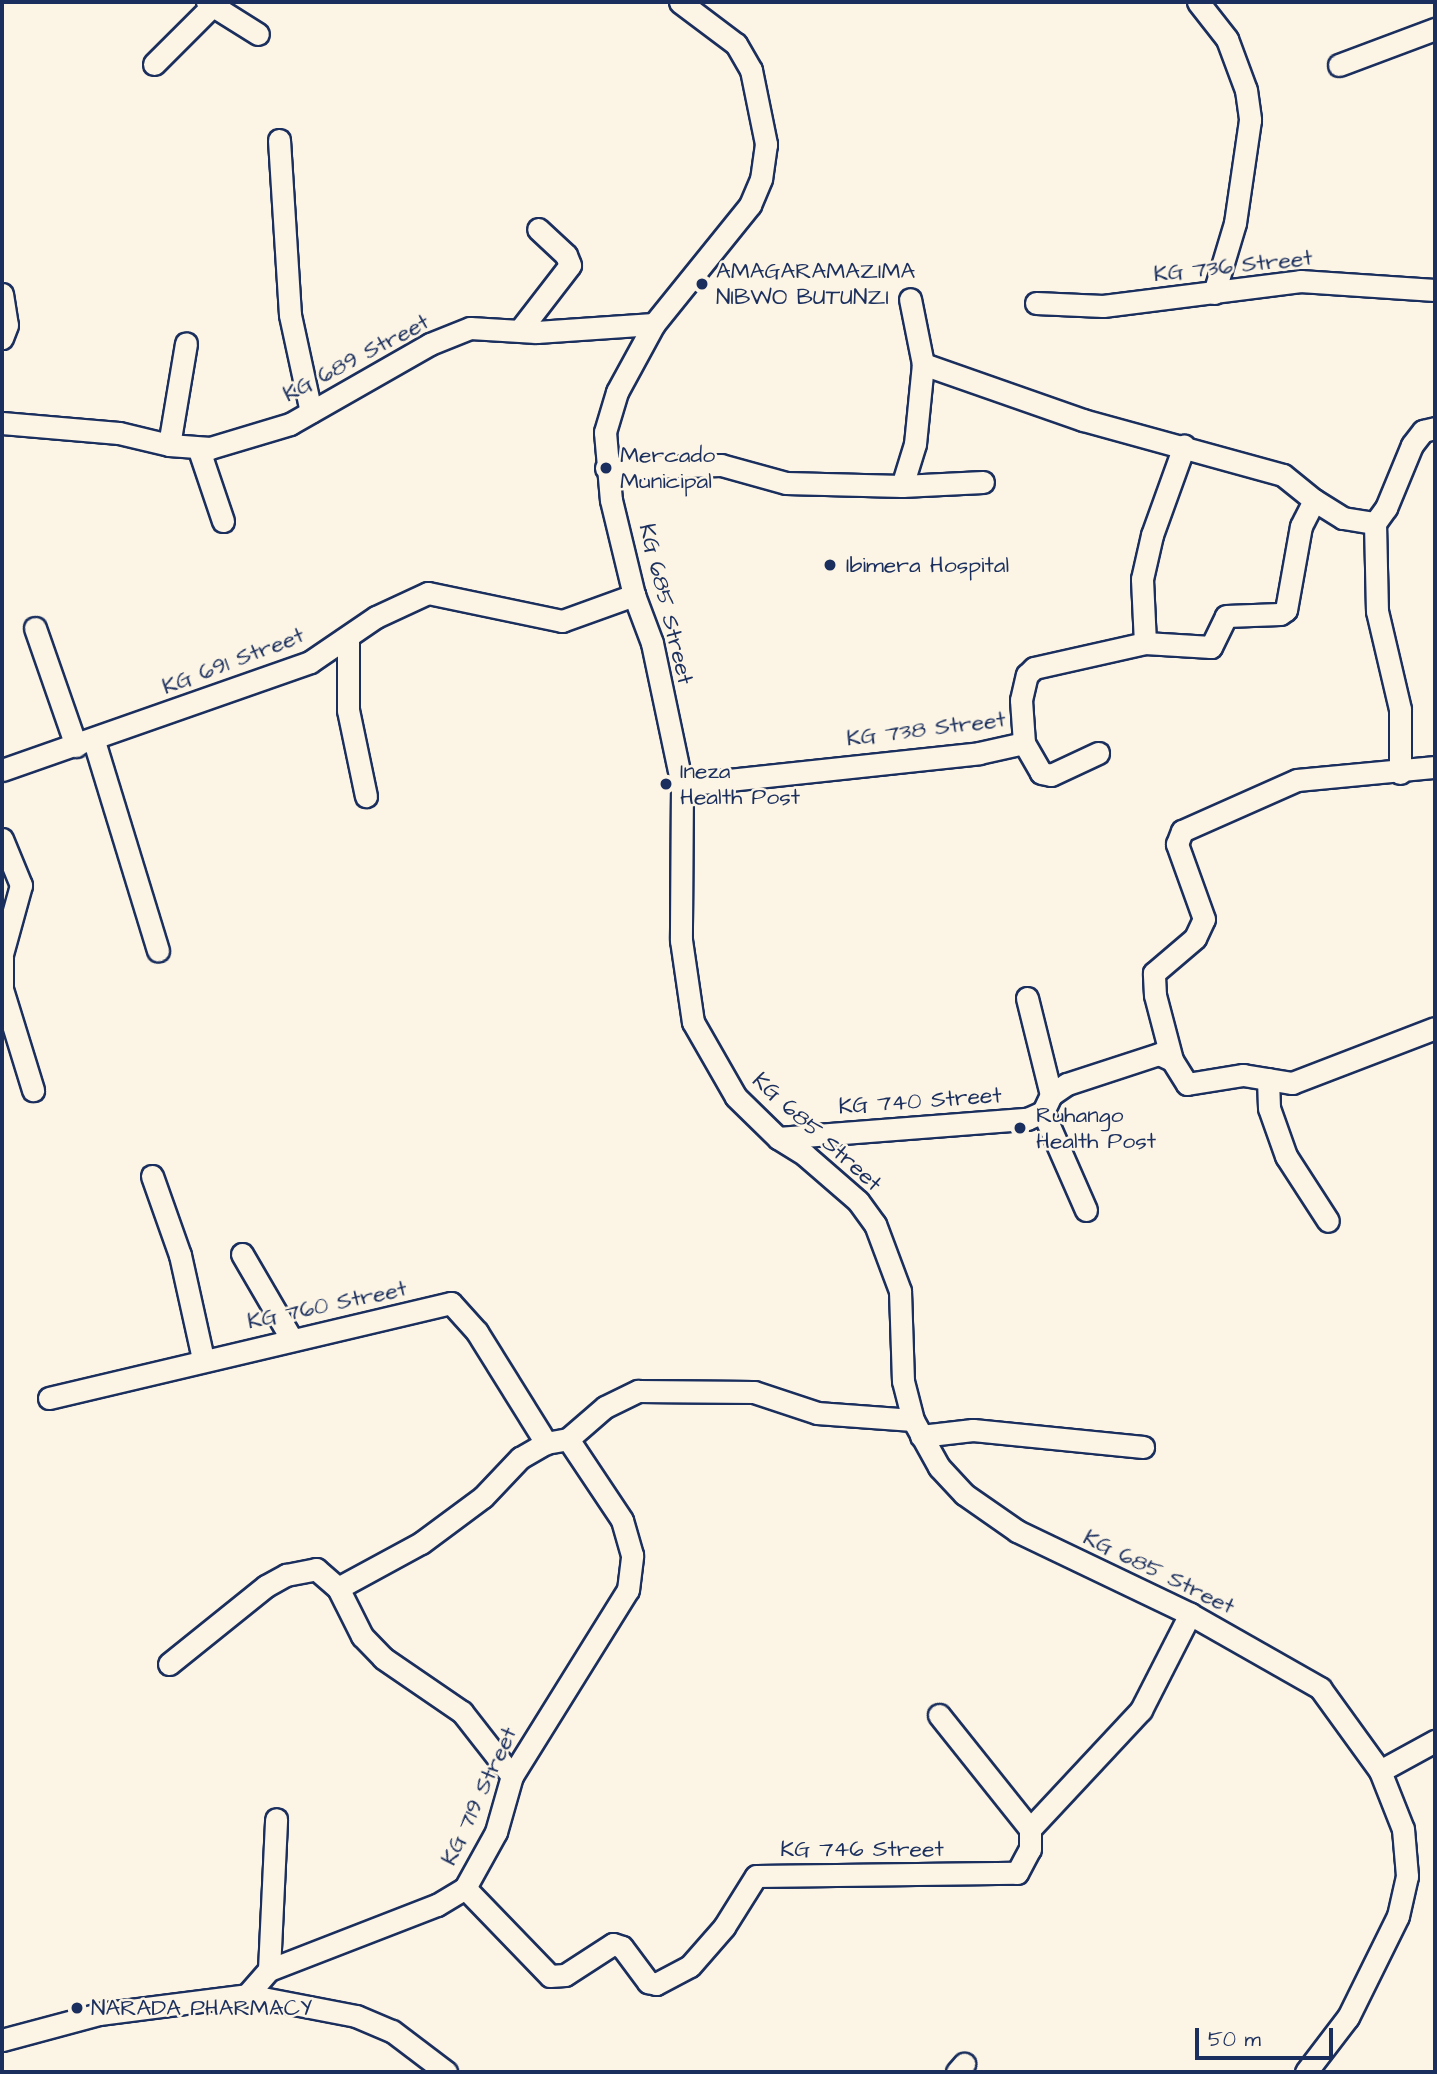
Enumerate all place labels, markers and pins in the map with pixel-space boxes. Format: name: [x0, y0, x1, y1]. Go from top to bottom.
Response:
place label: AMAGARAMAZIMA NIBWO BUTUNZI: [716, 257, 915, 311]
marker: AMAGARAMAZIMA NIBWO BUTUNZI: [694, 276, 710, 292]
place label: Mercado Municipal: [620, 441, 715, 495]
marker: Mercado Municipal: [598, 460, 614, 476]
place label: Ibimera Hospital: [846, 551, 1009, 579]
marker: Ibimera Hospital: [820, 555, 840, 575]
place label: Ineza Health Post: [680, 757, 800, 811]
marker: Ineza Health Post: [658, 776, 674, 792]
place label: Ruhango Health Post: [1036, 1101, 1156, 1155]
marker: Ruhango Health Post: [1010, 1118, 1030, 1138]
place label: NARADA PHARMACY: [91, 1994, 312, 2022]
marker: NARADA PHARMACY: [69, 2000, 85, 2016]

